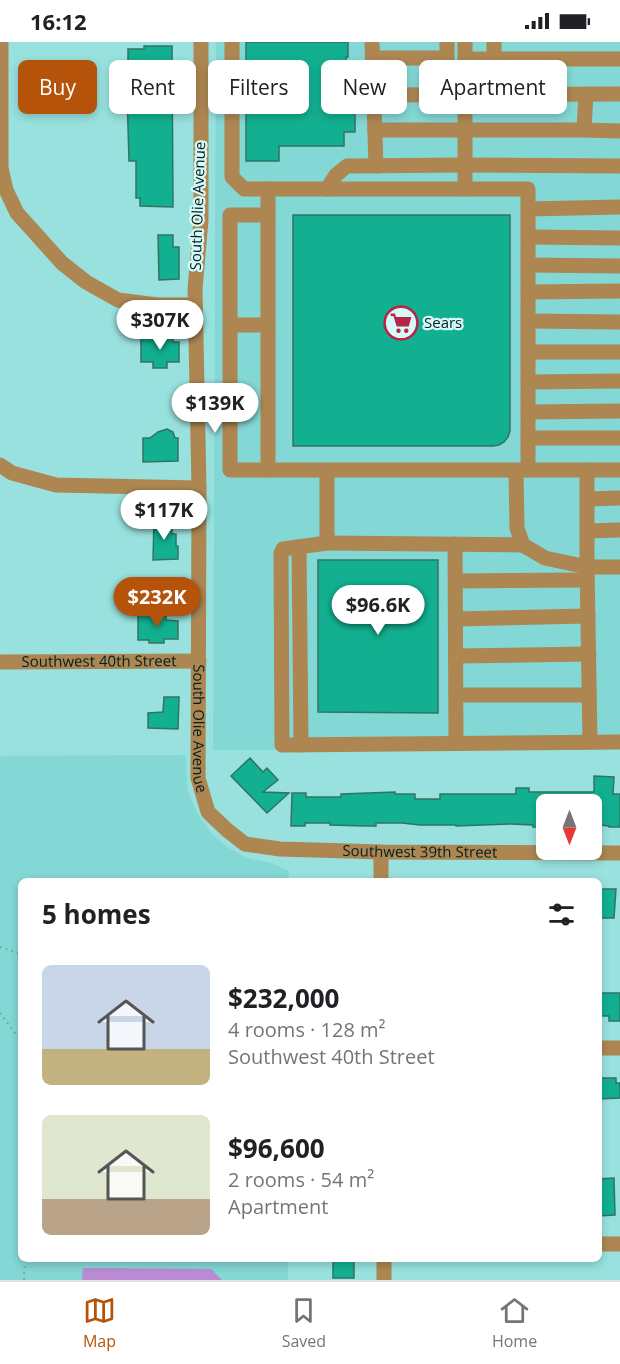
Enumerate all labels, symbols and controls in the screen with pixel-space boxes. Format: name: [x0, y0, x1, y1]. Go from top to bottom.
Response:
text: 16:12: [30, 6, 87, 36]
chip: Buy: [18, 60, 97, 114]
chip: Rent: [109, 60, 196, 114]
chip: Filters: [208, 60, 309, 114]
chip: New: [321, 60, 407, 114]
chip: Apartment: [419, 60, 567, 114]
street label: South Olie Avenue: [185, 141, 209, 271]
pin: $307K: [118, 300, 202, 351]
supermarket icon: Sears: [383, 305, 419, 341]
text: $307K: [130, 306, 190, 333]
place label: Sears: [424, 312, 462, 332]
pin: $139K: [173, 383, 257, 434]
text: $139K: [185, 389, 245, 416]
pin: $117K: [122, 490, 206, 541]
text: $117K: [134, 496, 194, 523]
pin: $232K: [115, 577, 199, 628]
text: $232K: [127, 583, 187, 610]
pin: $96.6K: [329, 585, 427, 636]
text: $96.6K: [346, 591, 410, 618]
street label: Southwest 40th Street: [21, 650, 177, 671]
street label: South Olie Avenue: [189, 664, 213, 795]
north arrow: [536, 794, 602, 860]
map controls: [536, 794, 602, 860]
street label: Southwest 39th Street: [342, 840, 497, 861]
text: 5 homes: [42, 896, 151, 932]
icon: filters: [545, 898, 578, 931]
text: $232,000: [228, 980, 339, 1016]
icon: home: [90, 989, 162, 1061]
text: 4 rooms · 128 m²: [228, 1016, 386, 1043]
text: Southwest 40th Street: [228, 1043, 435, 1070]
text: $96,600: [228, 1130, 325, 1166]
icon: home: [90, 1139, 162, 1211]
text: 2 rooms · 54 m²: [228, 1166, 374, 1193]
text: Apartment: [228, 1193, 328, 1220]
tab: Map: [83, 1294, 116, 1352]
tab: Saved: [282, 1294, 326, 1352]
tab: Home: [492, 1294, 537, 1352]

